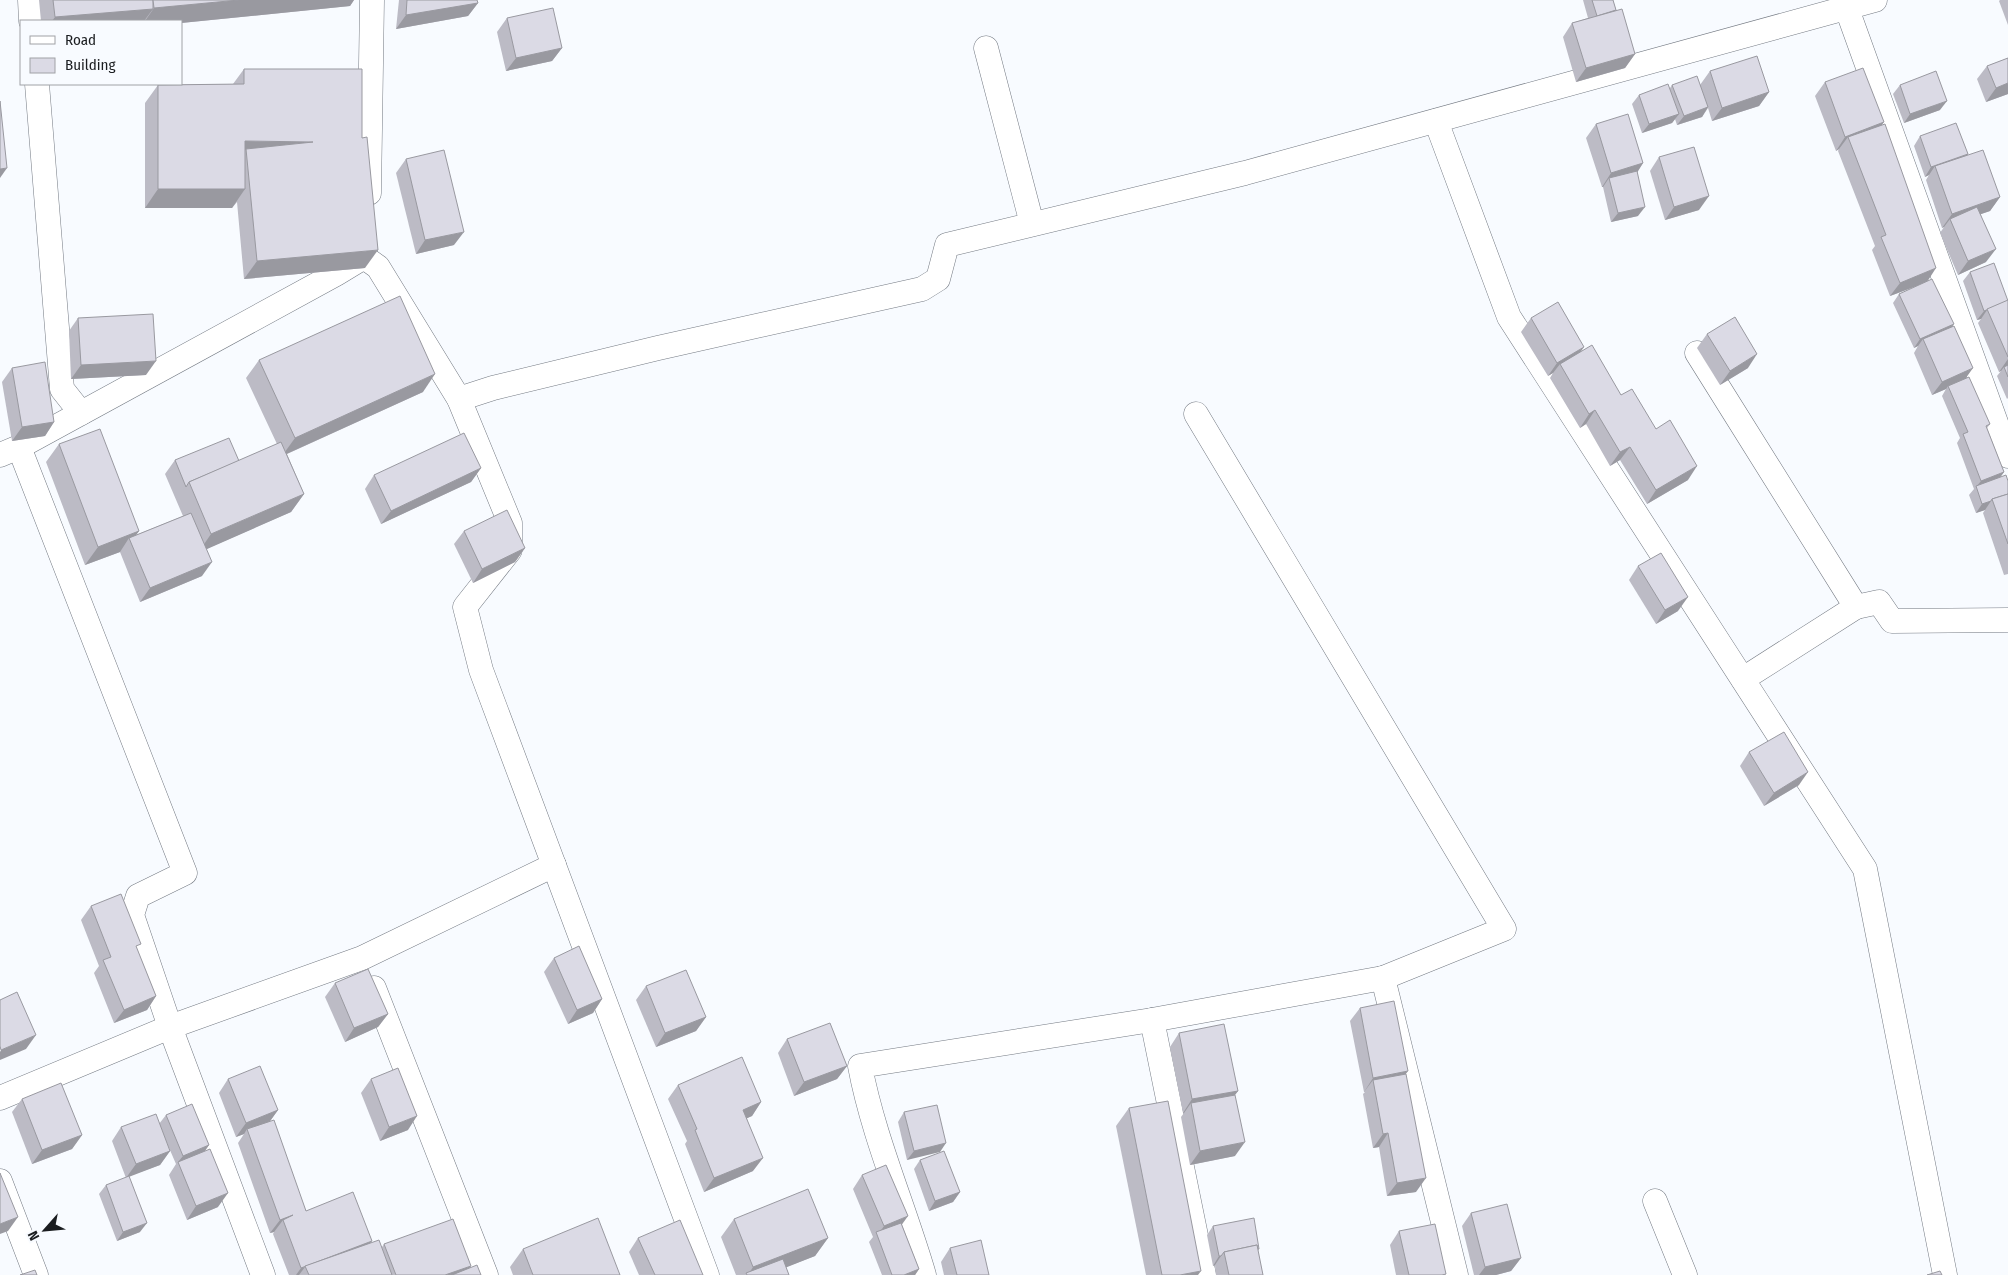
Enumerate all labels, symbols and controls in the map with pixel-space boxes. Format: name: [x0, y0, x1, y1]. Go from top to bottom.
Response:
legend: [20, 20, 182, 85]
text: Road: [65, 31, 96, 49]
text: Building: [65, 56, 116, 74]
north arrow: [20, 1205, 70, 1255]
text: N: [24, 1228, 43, 1243]

